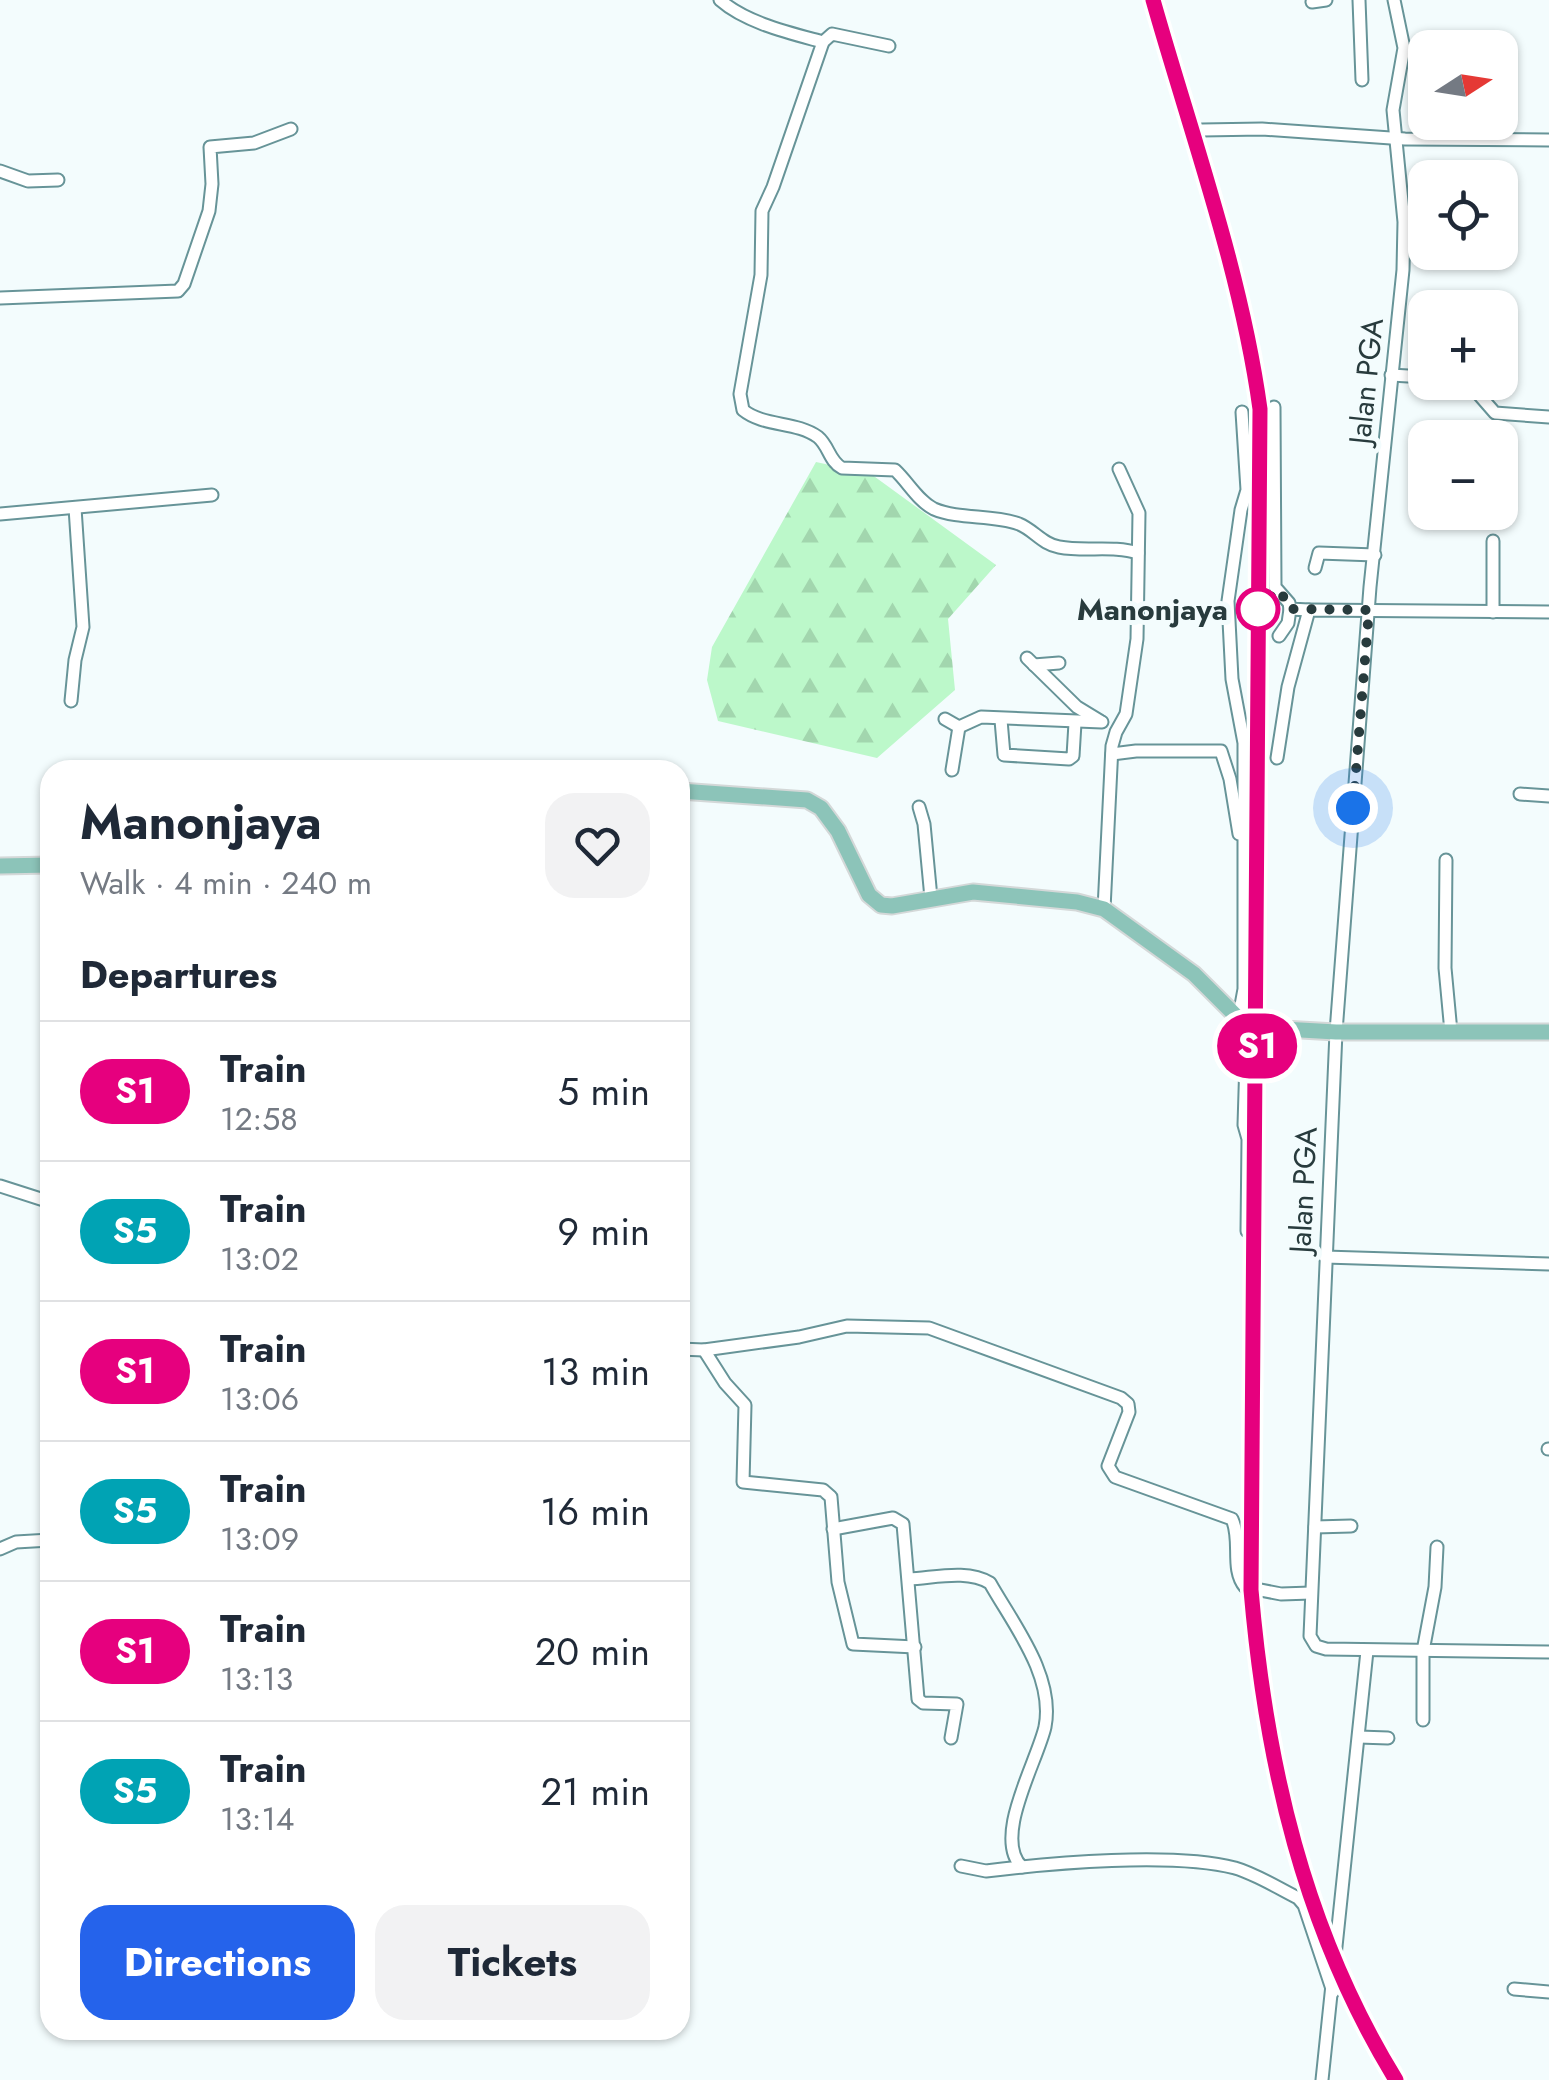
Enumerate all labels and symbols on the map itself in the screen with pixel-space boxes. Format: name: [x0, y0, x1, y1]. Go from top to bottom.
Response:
north arrow: [1408, 30, 1518, 140]
street label: Jalan PGA: [1338, 316, 1394, 450]
place label: Manonjaya: [1077, 588, 1228, 631]
marker: Manonjaya: [1237, 588, 1279, 630]
your location: [1328, 783, 1378, 833]
line badge: S1: [1212, 1014, 1302, 1078]
street label: Jalan PGA: [1278, 1126, 1328, 1258]

